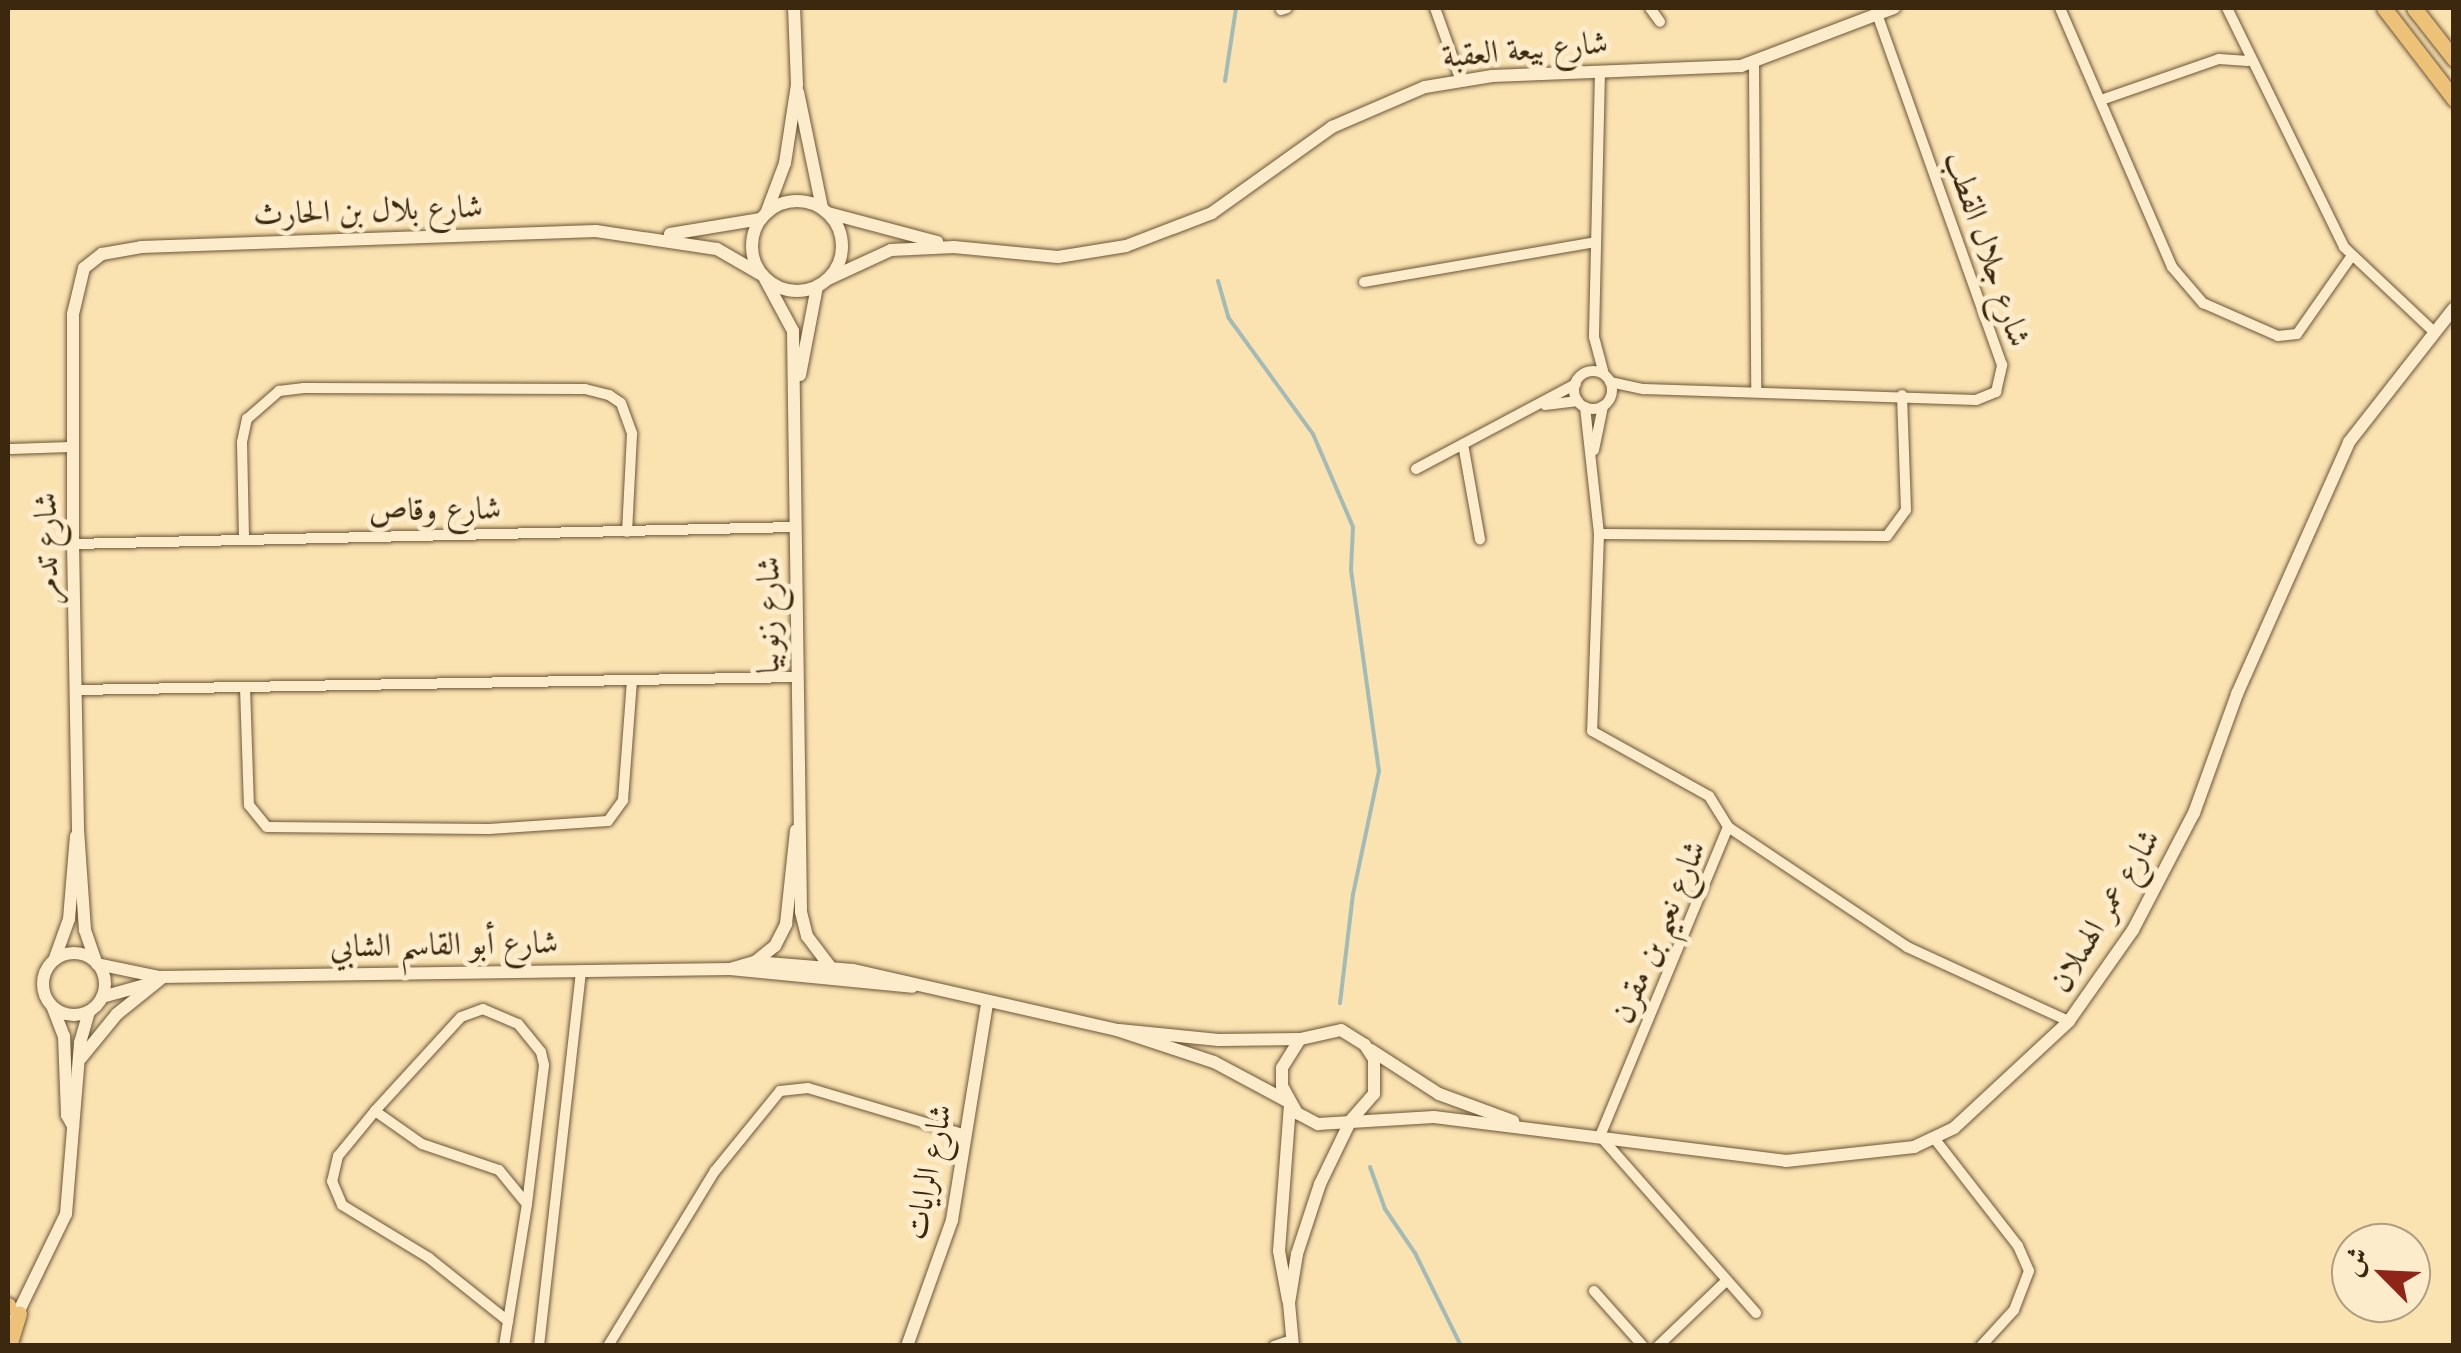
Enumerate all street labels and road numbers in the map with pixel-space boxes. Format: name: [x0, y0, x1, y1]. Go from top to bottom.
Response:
street label: شارع بيعة العقبة: [1441, 24, 1609, 76]
street label: شارع جلال القطب: [1936, 146, 2038, 352]
street label: شارع بلال بن الحارث: [253, 188, 483, 234]
street label: شارع وقاص: [368, 490, 502, 530]
street label: شارع تدمر: [27, 492, 67, 604]
street label: شارع زنوبيا: [750, 556, 788, 674]
street label: شارع عمر الهملان: [2041, 823, 2169, 999]
street label: شارع نعيم بن مقرن: [1603, 835, 1715, 1029]
street label: شارع أبو القاسم الشابي: [329, 924, 559, 966]
street label: شارع الرايات: [897, 1101, 961, 1243]

